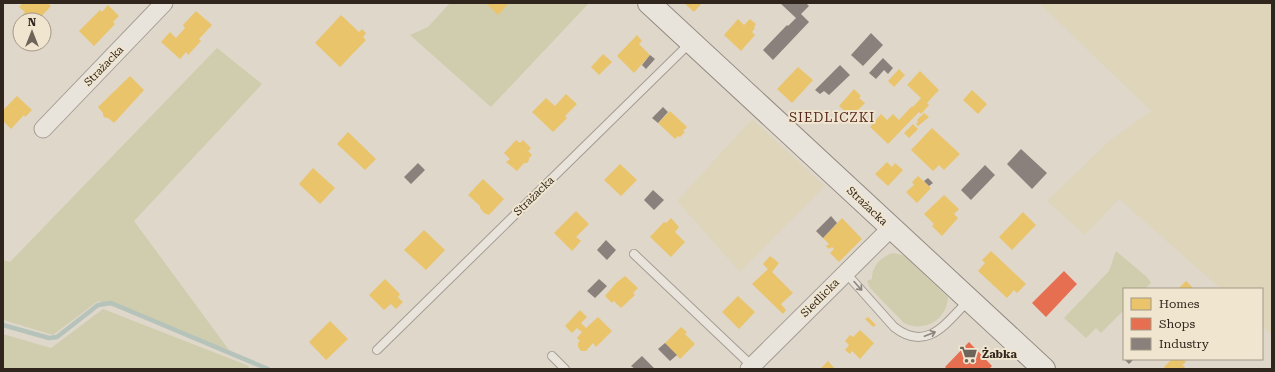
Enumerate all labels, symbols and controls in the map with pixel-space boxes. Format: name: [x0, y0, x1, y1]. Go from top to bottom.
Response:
north arrow: [12, 12, 52, 52]
text: N: [28, 16, 37, 29]
street label: Strażacka: [82, 43, 126, 89]
district label: SIEDLICZKI: [789, 110, 875, 125]
street label: Strażacka: [511, 174, 557, 218]
street label: Strażacka: [844, 184, 890, 228]
street label: Siedlicka: [798, 276, 842, 320]
one-way arrow: [853, 281, 862, 291]
legend: [1123, 288, 1263, 360]
text: Homes: [1159, 297, 1200, 311]
text: Shops: [1159, 317, 1195, 331]
one-way arrow: [923, 330, 935, 338]
text: Industry: [1159, 337, 1210, 351]
supermarket icon: Żabka: [959, 344, 979, 364]
place label: Żabka: [982, 347, 1017, 361]

